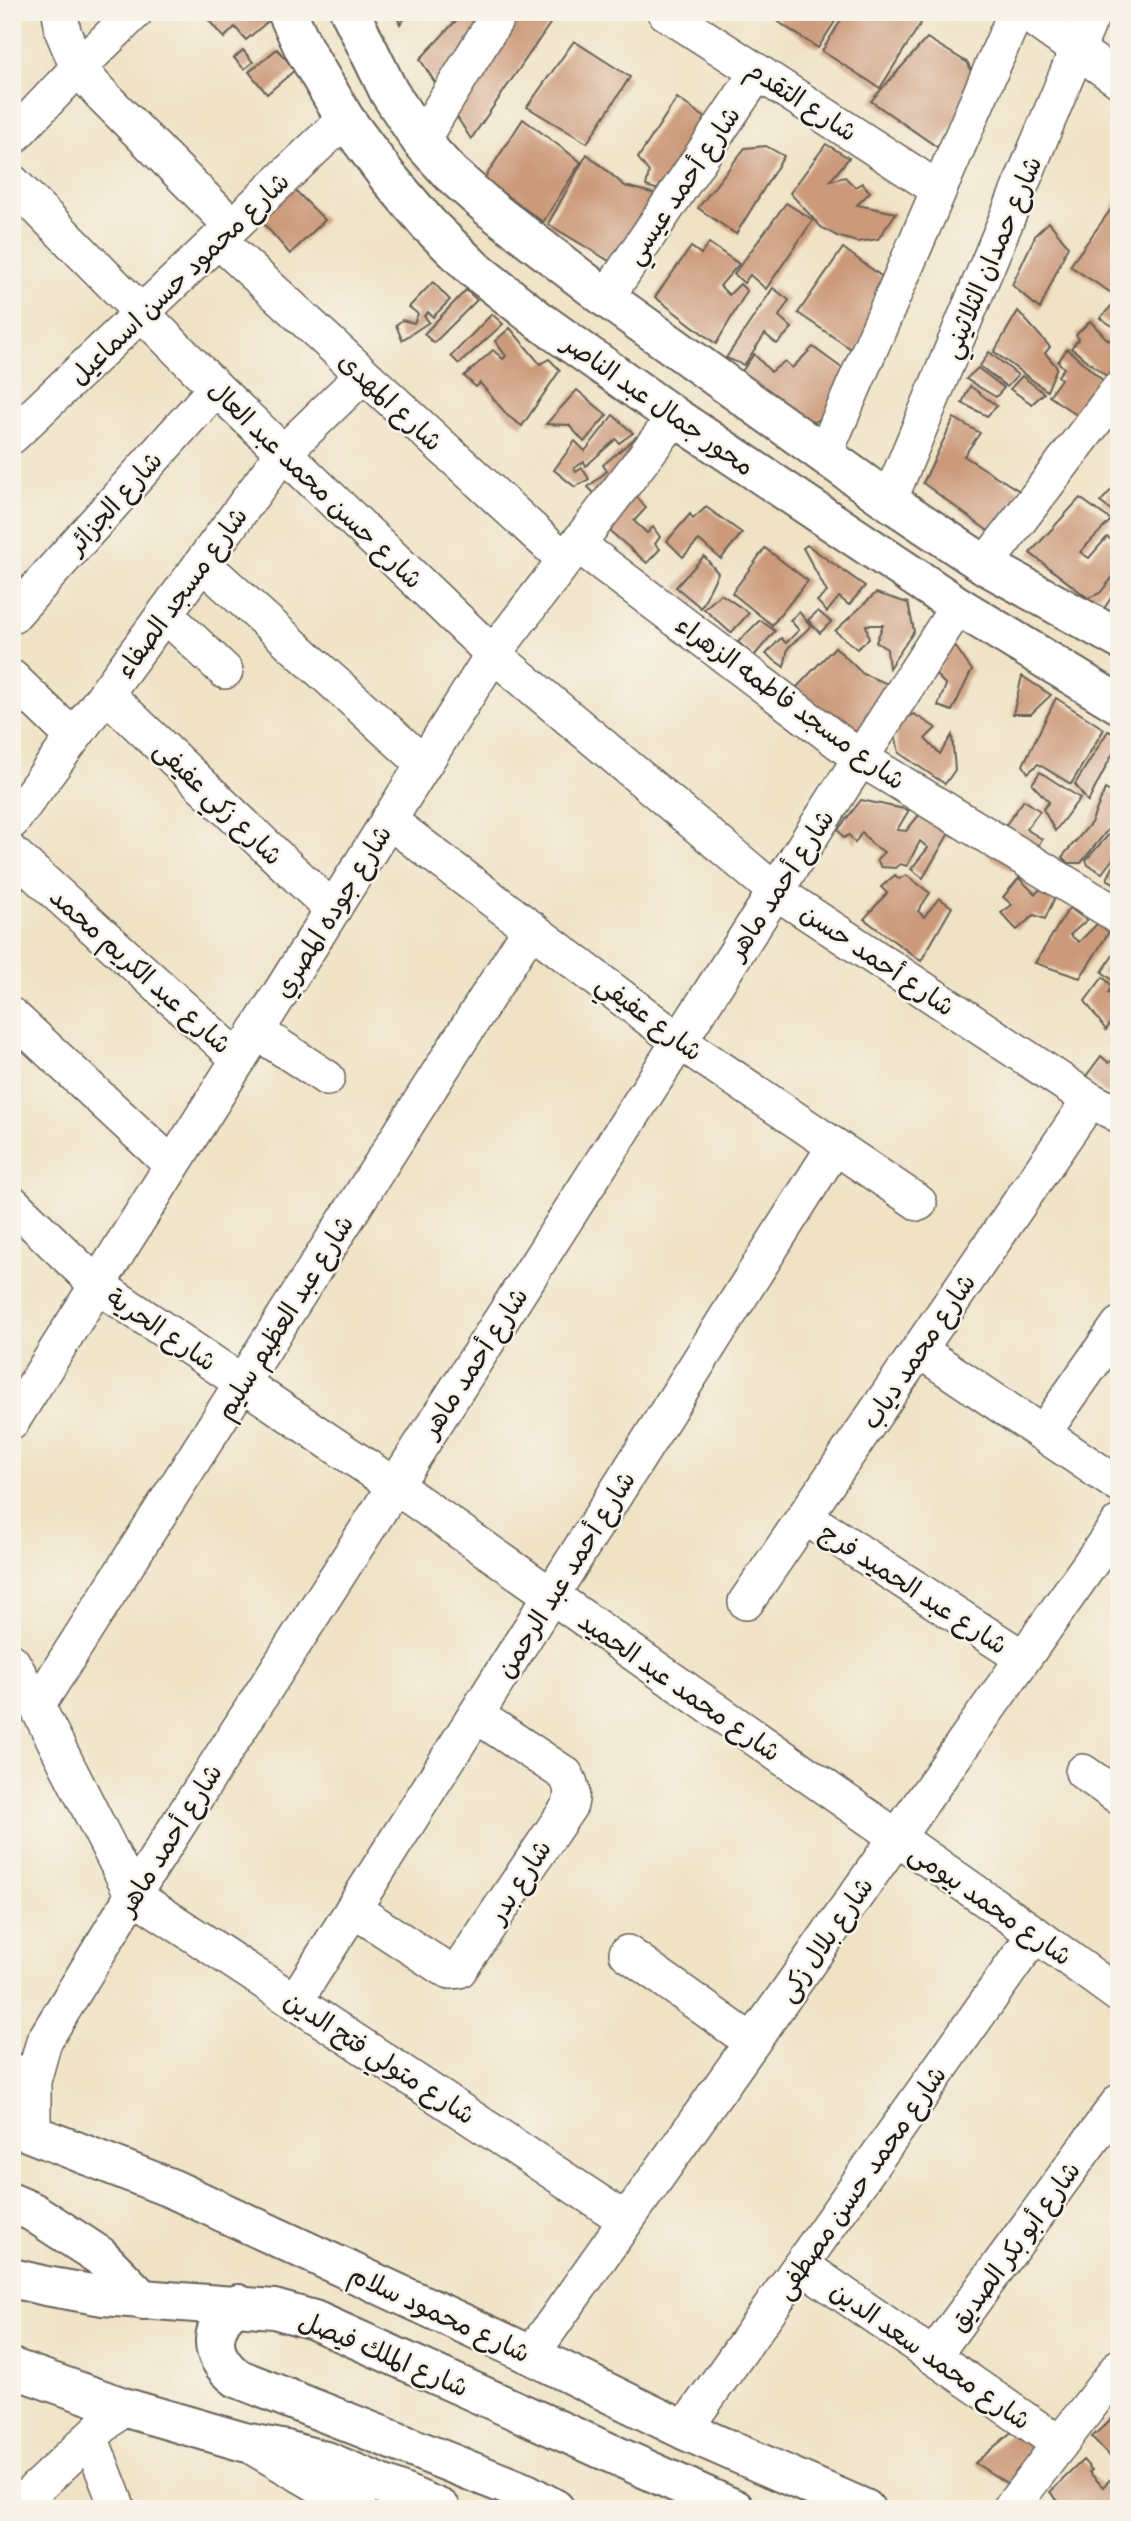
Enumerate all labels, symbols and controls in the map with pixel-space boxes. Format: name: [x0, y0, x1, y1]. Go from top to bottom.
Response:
street label: شارع التقدم: [738, 51, 864, 151]
street label: شارع أحمد عيسي: [616, 99, 753, 274]
street label: شارع حمدان الثلاثيني: [933, 150, 1055, 366]
street label: شارع محمود حسن اسماعيل: [61, 164, 297, 393]
street label: محور جمال عبد الناصر: [555, 324, 762, 483]
street label: شارع المهدى: [331, 344, 451, 459]
street label: شارع حسن محمد عبد العال: [200, 372, 431, 597]
street label: شارع الجزائر: [57, 443, 170, 563]
street label: شارع مسجد الصفاء: [107, 499, 256, 685]
street label: شارع مسجد فاطمه الزهراء: [668, 607, 913, 798]
street label: شارع زكي عفيفى: [143, 732, 291, 877]
street label: شارع أحمد ماهر: [717, 802, 843, 968]
street label: شارع جوده المصري: [265, 818, 401, 1005]
street label: شارع عبد الكريم محمد: [40, 879, 240, 1063]
street label: شارع أحمد حسن: [793, 894, 962, 1024]
street label: شارع عفيفي: [586, 965, 710, 1073]
street label: شارع عبد العظيم سليم: [207, 1208, 364, 1428]
street label: شارع محمد دياب: [853, 1266, 984, 1436]
street label: شارع الحرية: [100, 1279, 224, 1379]
street label: شارع أحمد ماهر: [411, 1280, 537, 1446]
street label: شارع أحمد عبد الرحمن: [487, 1464, 644, 1685]
street label: شارع عبد الحميد فرج: [813, 1514, 1015, 1663]
street label: شارع محمد عبد الحميد: [571, 1603, 788, 1770]
street label: شارع أحمد ماهر: [107, 1757, 230, 1924]
street label: شارع بدر: [478, 1832, 560, 1932]
street label: شارع محمد بيومى: [902, 1835, 1079, 1974]
street label: شارع بلال زكى: [769, 1870, 882, 2009]
street label: شارع متولي فتح الدين: [274, 1982, 482, 2137]
street label: شارع محمد حسن مصطفى: [766, 2058, 955, 2306]
street label: شارع أبو بكر الصديق: [940, 2154, 1089, 2339]
street label: شارع محمود سلام: [342, 2256, 536, 2373]
street label: شارع محمد سعد الدين: [823, 2273, 1038, 2438]
street label: شارع الملك فيصل: [294, 2302, 474, 2405]

